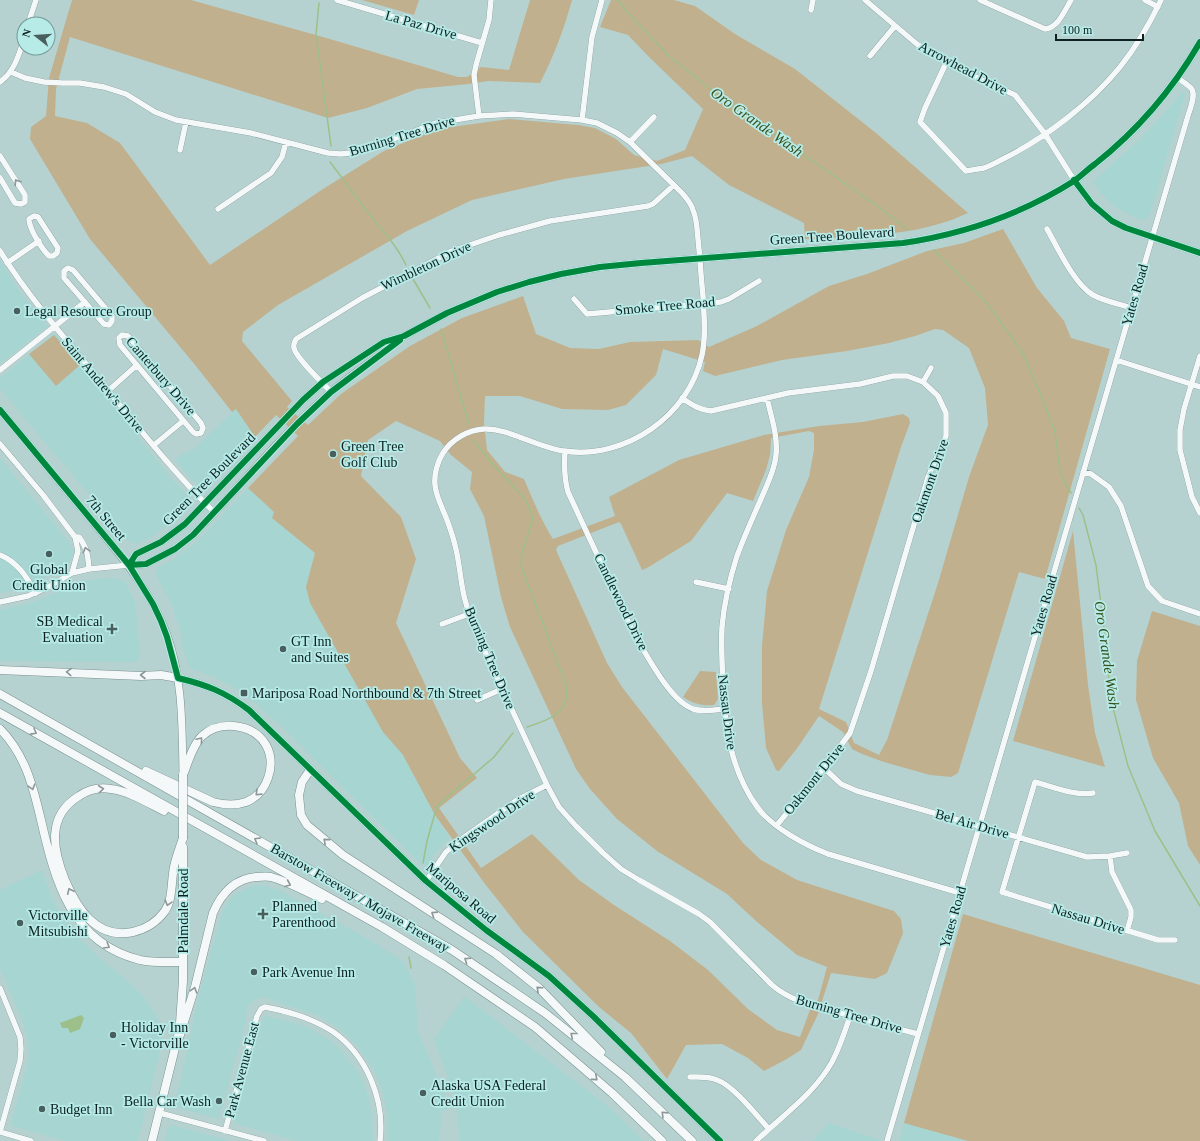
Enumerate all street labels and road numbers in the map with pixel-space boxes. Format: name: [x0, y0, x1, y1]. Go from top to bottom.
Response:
street label: La Paz Drive: [383, 8, 459, 42]
street label: Arrowhead Drive: [916, 38, 1010, 98]
street label: Burning Tree Drive: [347, 113, 457, 159]
street label: Green Tree Boulevard: [769, 224, 895, 248]
street label: Wimbleton Drive: [379, 239, 473, 293]
street label: Yates Road: [1119, 262, 1151, 328]
street label: Smoke Tree Road: [614, 294, 716, 318]
street label: Saint Andrew's Drive: [59, 334, 147, 436]
street label: Canterbury Drive: [123, 334, 199, 418]
street label: Green Tree Boulevard: [160, 430, 258, 528]
street label: Oakmont Drive: [909, 437, 951, 525]
street label: 7th Street: [83, 492, 129, 544]
street label: Candlewood Drive: [591, 551, 651, 653]
street label: Yates Road: [1028, 573, 1060, 639]
street label: Burning Tree Drive: [462, 605, 518, 711]
street label: Nassau Drive: [715, 673, 739, 751]
street label: Oakmont Drive: [781, 740, 847, 818]
street label: Kingswood Drive: [446, 787, 538, 855]
street label: Bel Air Drive: [933, 806, 1011, 842]
street label: Barstow Freeway / Mojave Freeway: [268, 841, 452, 955]
street label: Mariposa Road: [423, 860, 499, 926]
street label: Palmdale Road: [176, 868, 191, 954]
street label: Yates Road: [937, 884, 969, 950]
street label: Nassau Drive: [1050, 901, 1126, 937]
street label: Burning Tree Drive: [794, 992, 904, 1036]
street label: Park Avenue East: [222, 1020, 262, 1120]

